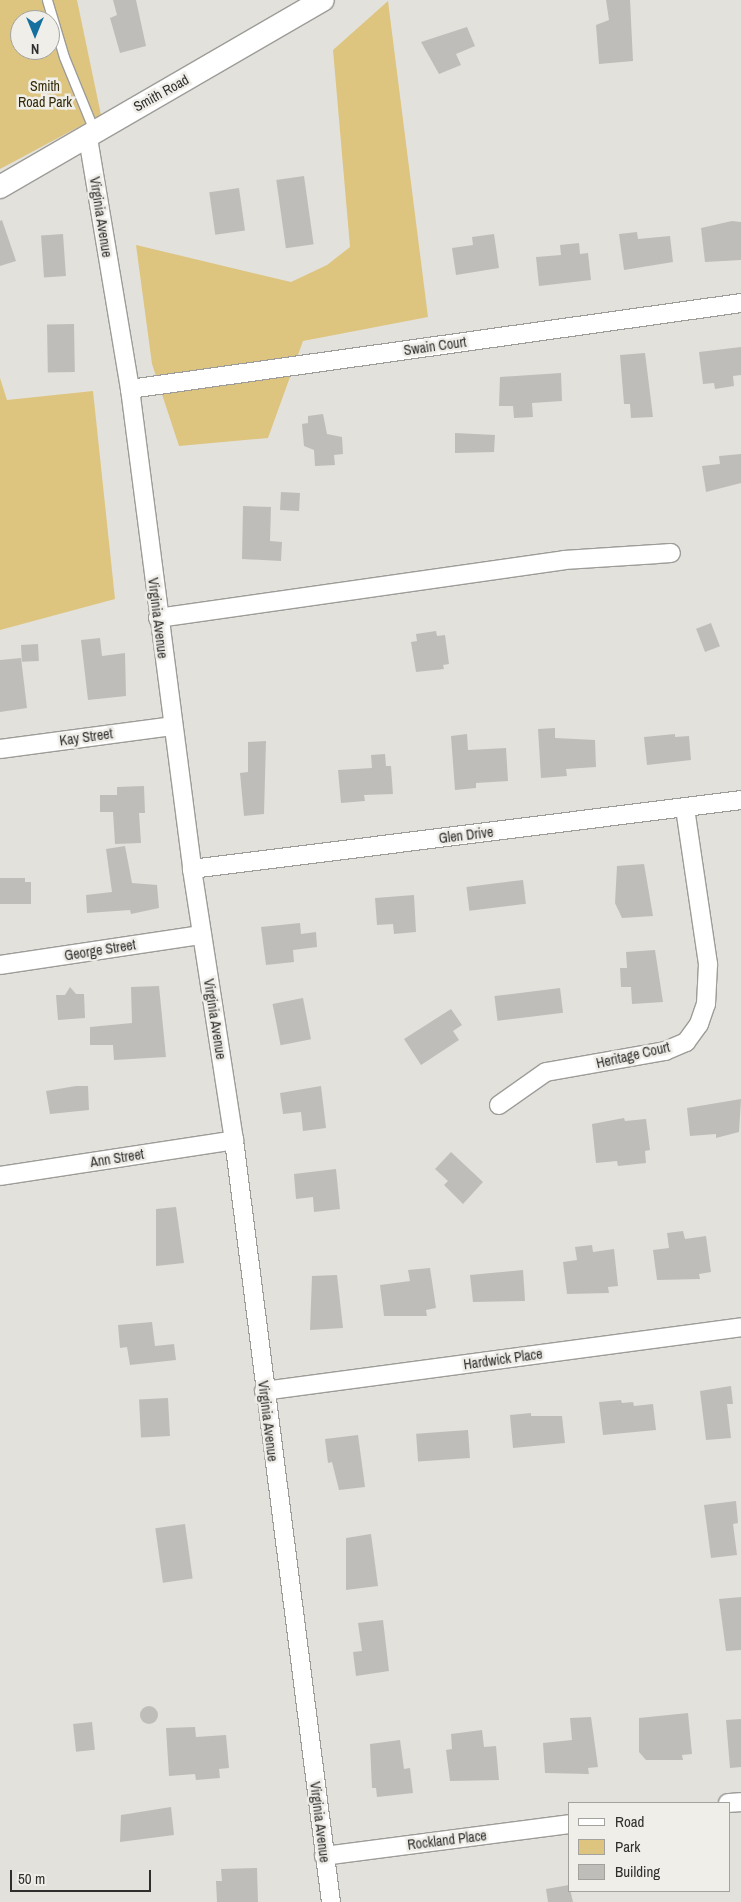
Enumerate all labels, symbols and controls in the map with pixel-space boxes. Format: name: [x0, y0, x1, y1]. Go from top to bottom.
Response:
north arrow: [10, 10, 60, 60]
text: N: [31, 40, 39, 58]
street label: Smith Road: [130, 71, 192, 115]
park label: Smith Road Park: [18, 78, 72, 110]
street label: Virginia Avenue: [86, 175, 116, 259]
street label: Swain Court: [403, 333, 467, 359]
street label: Virginia Avenue: [145, 576, 171, 660]
street label: Kay Street: [58, 725, 114, 749]
street label: Glen Drive: [438, 823, 494, 847]
street label: George Street: [63, 936, 137, 964]
street label: Virginia Avenue: [200, 977, 230, 1061]
street label: Heritage Court: [594, 1038, 672, 1072]
street label: Ann Street: [89, 1145, 145, 1171]
street label: Hardwick Place: [462, 1345, 544, 1373]
street label: Virginia Avenue: [255, 1379, 281, 1463]
street label: Virginia Avenue: [307, 1780, 333, 1864]
legend: [568, 1802, 731, 1892]
text: Road: [615, 1811, 644, 1832]
street label: Rockland Place: [406, 1827, 488, 1853]
text: Park: [615, 1836, 640, 1857]
scale bar: [12, 1860, 154, 1892]
text: Building: [615, 1861, 660, 1882]
text: 50 m: [18, 1868, 45, 1889]

